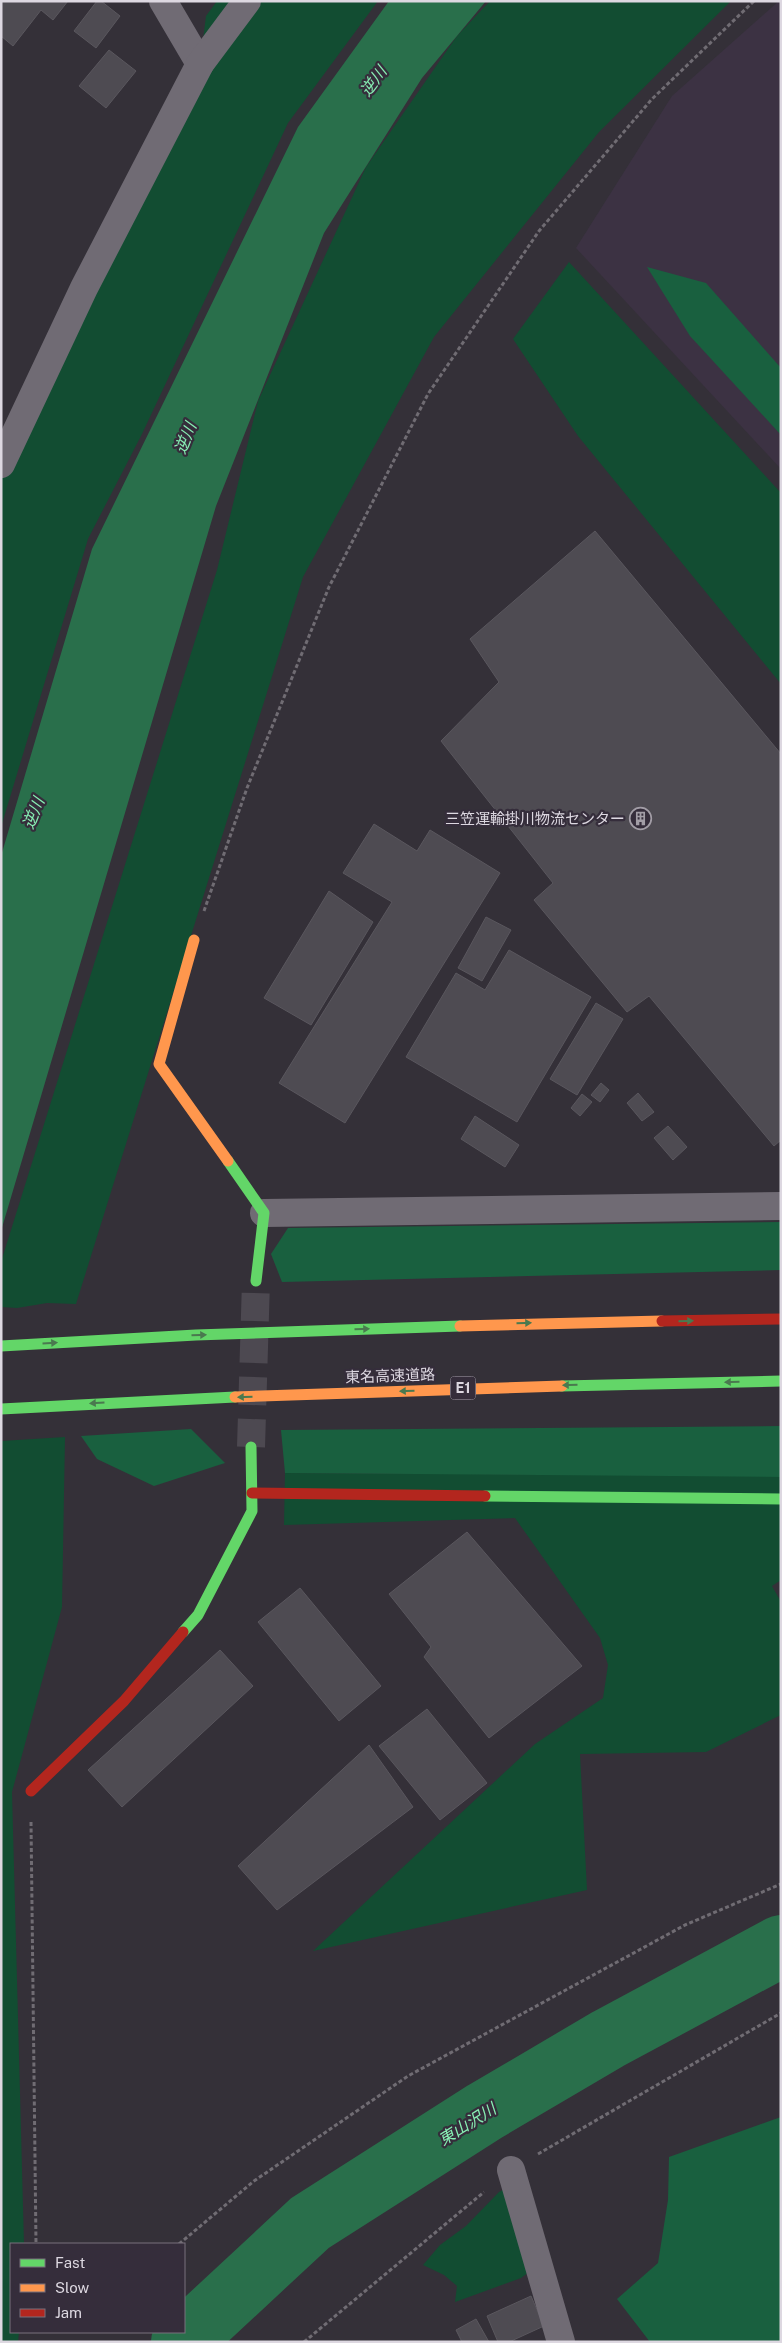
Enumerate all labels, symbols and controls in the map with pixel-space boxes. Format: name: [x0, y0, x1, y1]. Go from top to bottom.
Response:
water label: 逆川: [356, 61, 392, 100]
water label: 逆川: [171, 418, 201, 457]
water label: 逆川: [19, 793, 49, 832]
building icon: 三笠運輸掛川物流センター: [629, 807, 653, 831]
place label: 三笠運輸掛川物流センター: [445, 810, 625, 827]
one-way arrow: [679, 1317, 695, 1325]
one-way arrow: [516, 1319, 532, 1327]
one-way arrow: [354, 1324, 370, 1332]
one-way arrow: [191, 1330, 207, 1338]
one-way arrow: [42, 1338, 58, 1346]
street label: 東名高速道路: [345, 1365, 435, 1386]
road number: E1: [450, 1376, 476, 1400]
one-way arrow: [724, 1378, 740, 1386]
one-way arrow: [561, 1381, 577, 1389]
one-way arrow: [399, 1387, 415, 1395]
one-way arrow: [236, 1393, 252, 1401]
one-way arrow: [89, 1400, 105, 1408]
water label: 東山沢川: [435, 2098, 501, 2149]
legend: [10, 2243, 185, 2333]
text: Fast: [55, 2254, 85, 2271]
text: Slow: [55, 2279, 90, 2296]
text: Jam: [55, 2304, 82, 2321]

